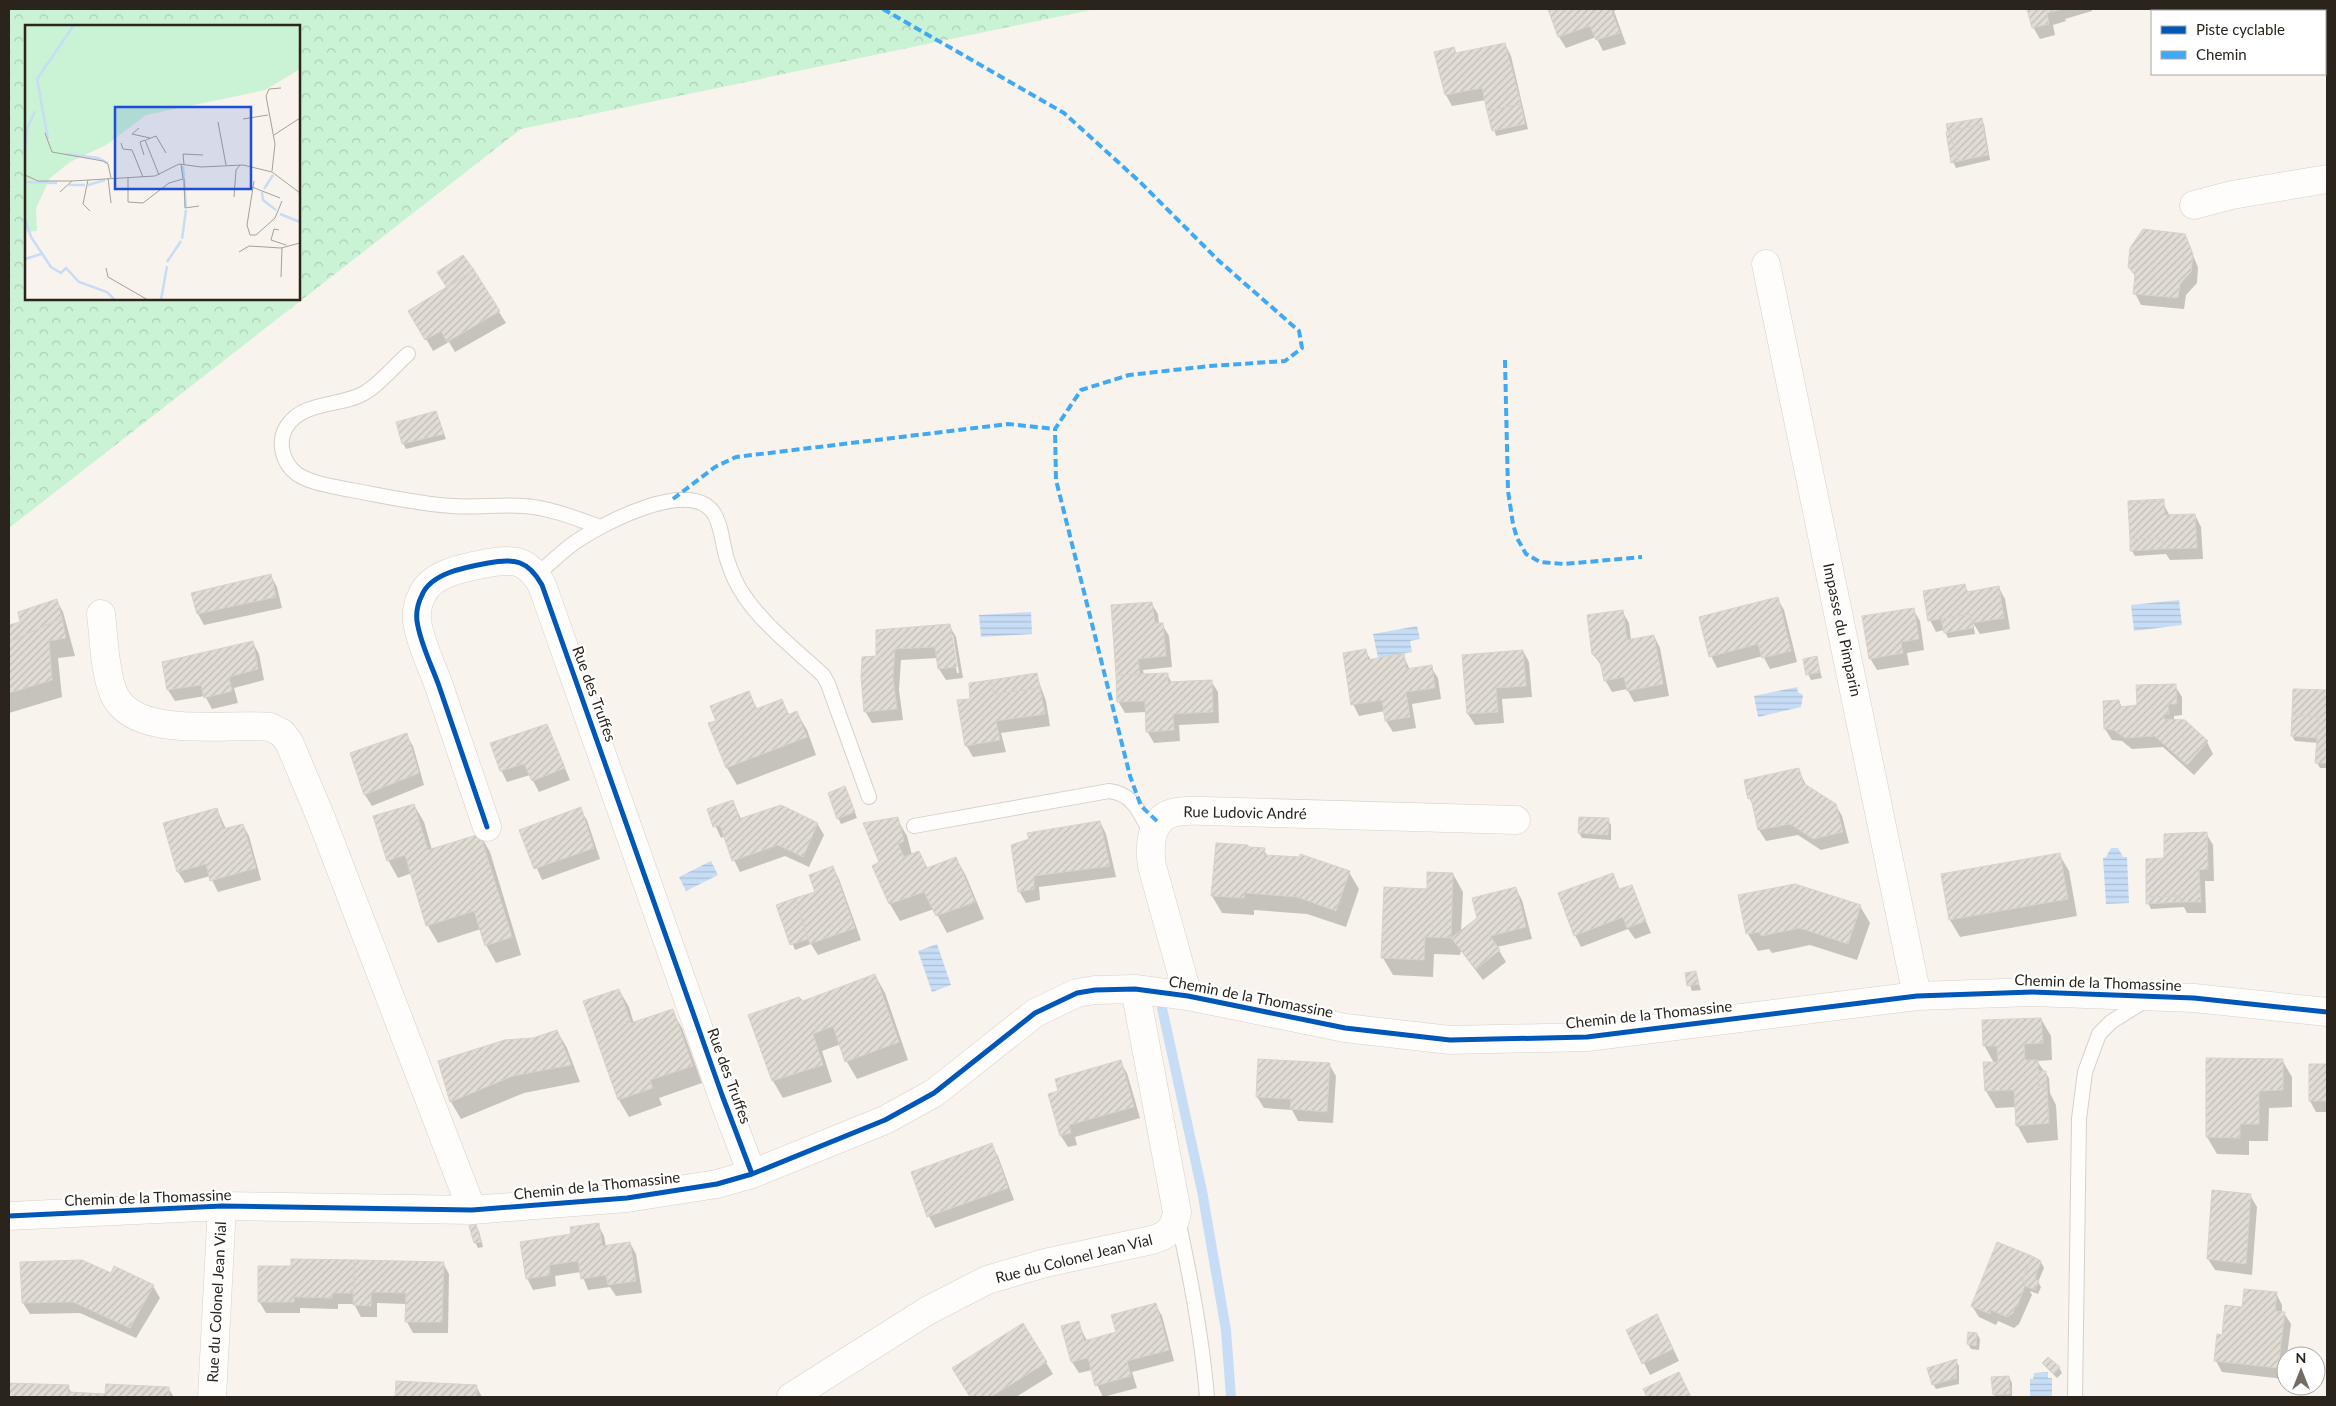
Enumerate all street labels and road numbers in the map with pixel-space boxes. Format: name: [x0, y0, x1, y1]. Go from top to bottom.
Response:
street label: Impasse du Pimparin: [1820, 561, 1866, 698]
street label: Rue des Truffes: [569, 643, 621, 744]
street label: Rue Ludovic André: [1183, 802, 1307, 822]
street label: Chemin de la Thomassine: [2014, 970, 2182, 994]
street label: Chemin de la Thomassine: [1167, 971, 1335, 1021]
street label: Chemin de la Thomassine: [1565, 996, 1733, 1032]
street label: Rue des Truffes: [704, 1025, 756, 1126]
street label: Chemin de la Thomassine: [513, 1167, 681, 1203]
street label: Chemin de la Thomassine: [64, 1185, 232, 1209]
street label: Rue du Colonel Jean Vial: [203, 1221, 229, 1383]
street label: Rue du Colonel Jean Vial: [993, 1230, 1154, 1286]

